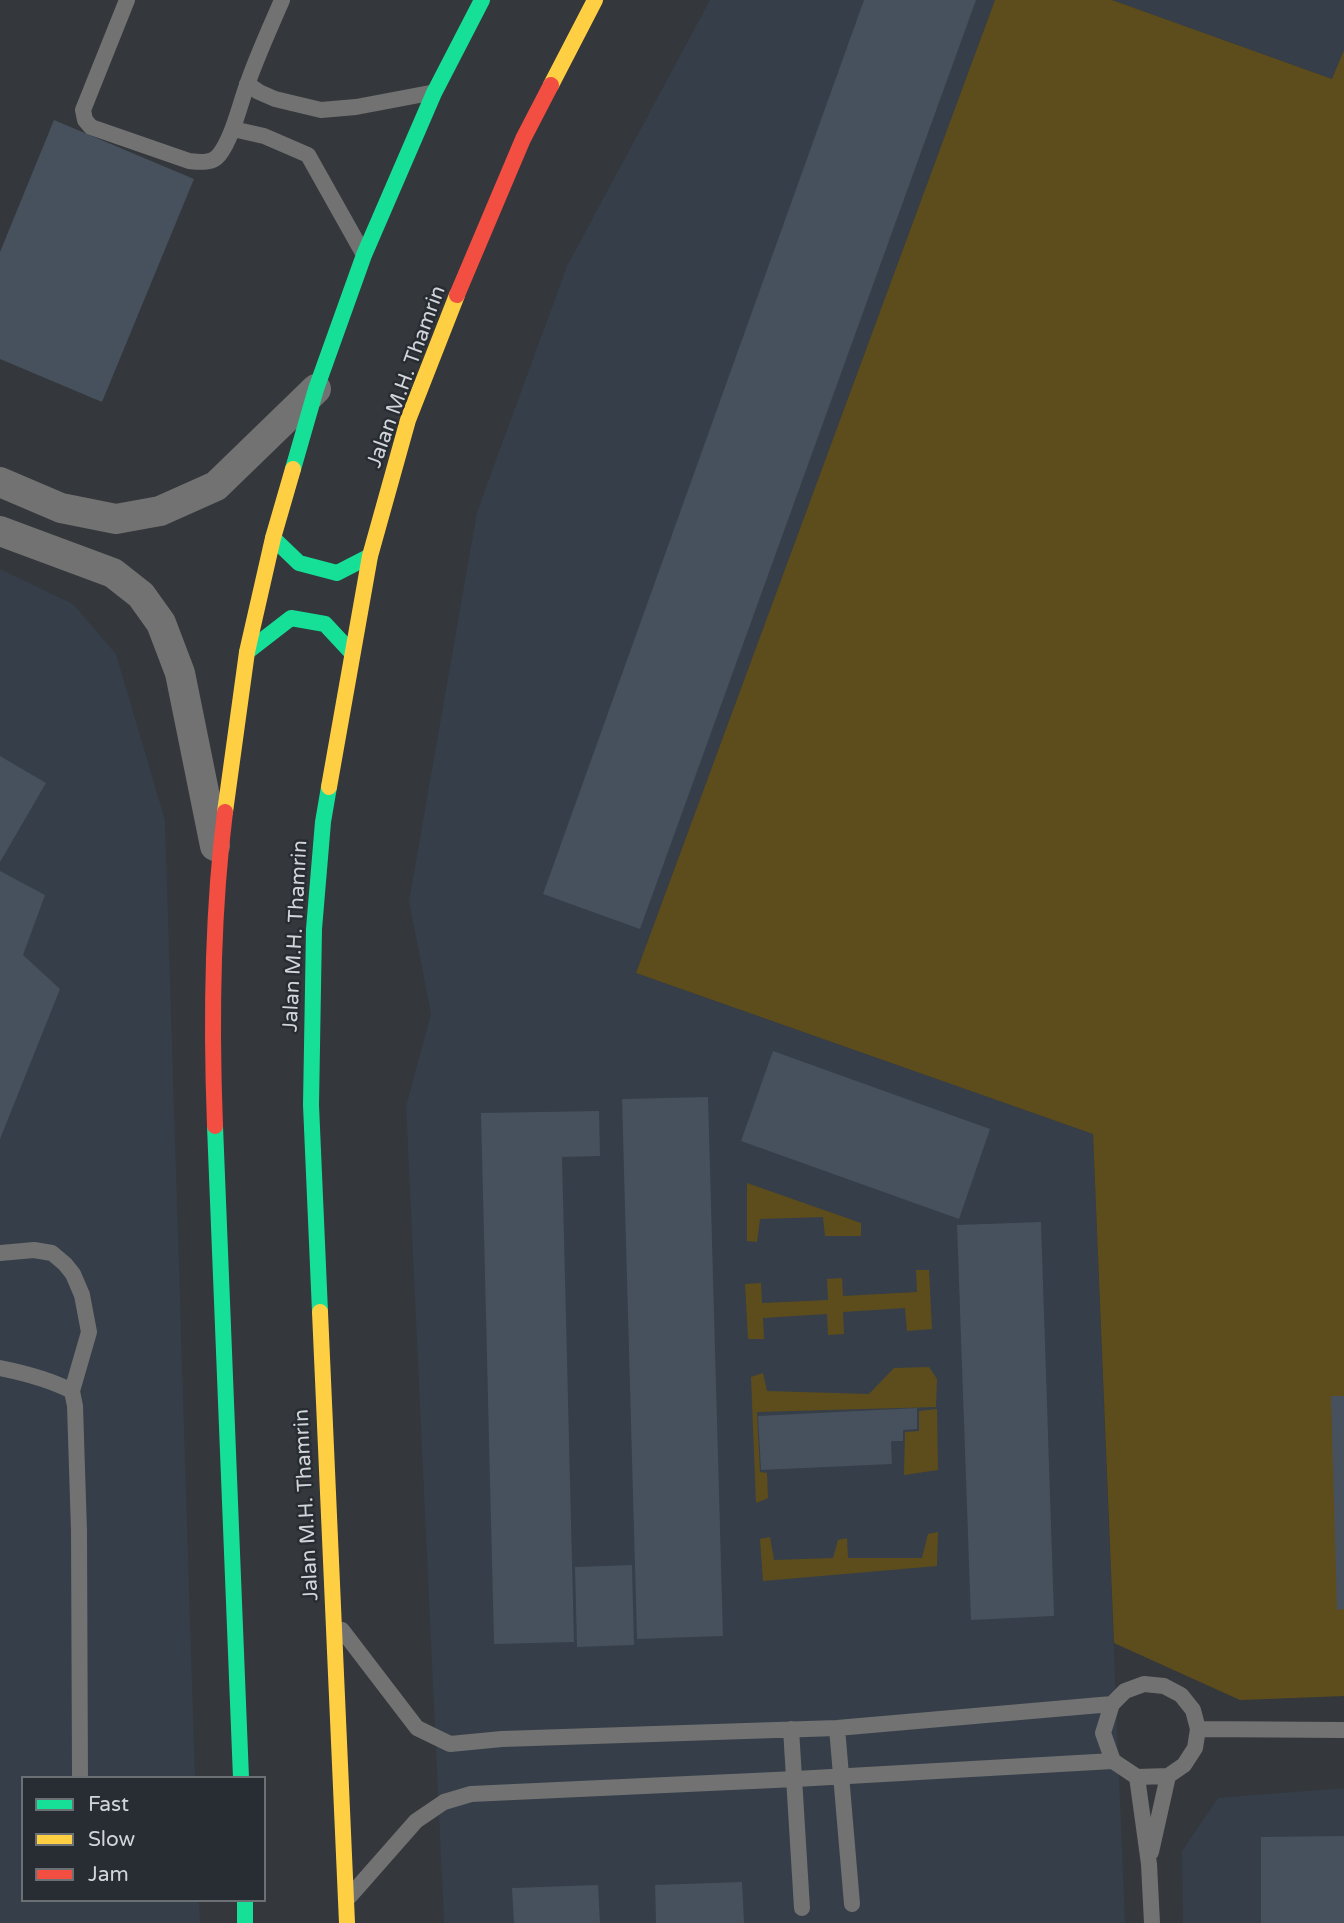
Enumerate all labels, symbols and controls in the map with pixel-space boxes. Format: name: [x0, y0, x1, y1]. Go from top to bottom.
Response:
street label: Jalan M.H. Thamrin: [362, 282, 452, 472]
street label: Jalan M.H. Thamrin: [278, 839, 314, 1033]
street label: Jalan M.H. Thamrin: [289, 1408, 325, 1602]
legend: [21, 1776, 266, 1902]
text: Fast: [88, 1792, 129, 1817]
text: Slow: [88, 1827, 135, 1852]
text: Jam: [88, 1862, 129, 1887]

